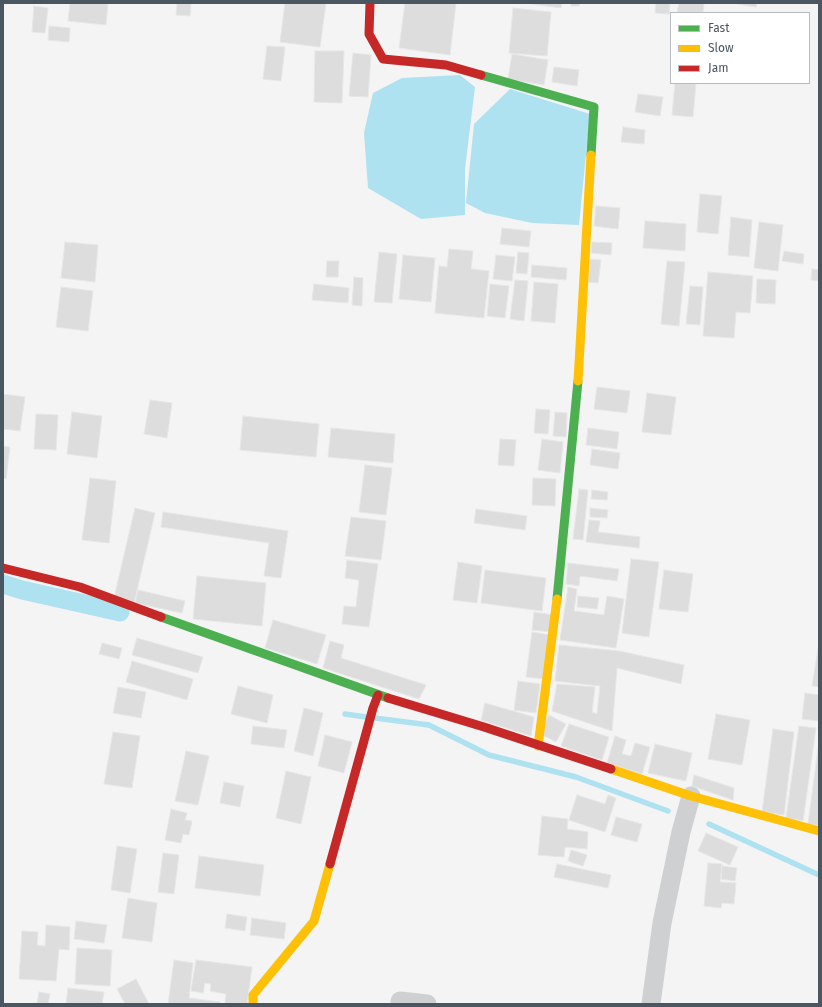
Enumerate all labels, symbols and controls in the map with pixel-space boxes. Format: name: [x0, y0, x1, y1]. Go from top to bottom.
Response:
legend: [670, 12, 810, 84]
text: Fast: [708, 21, 730, 35]
text: Slow: [708, 41, 734, 55]
text: Jam: [708, 61, 728, 75]

